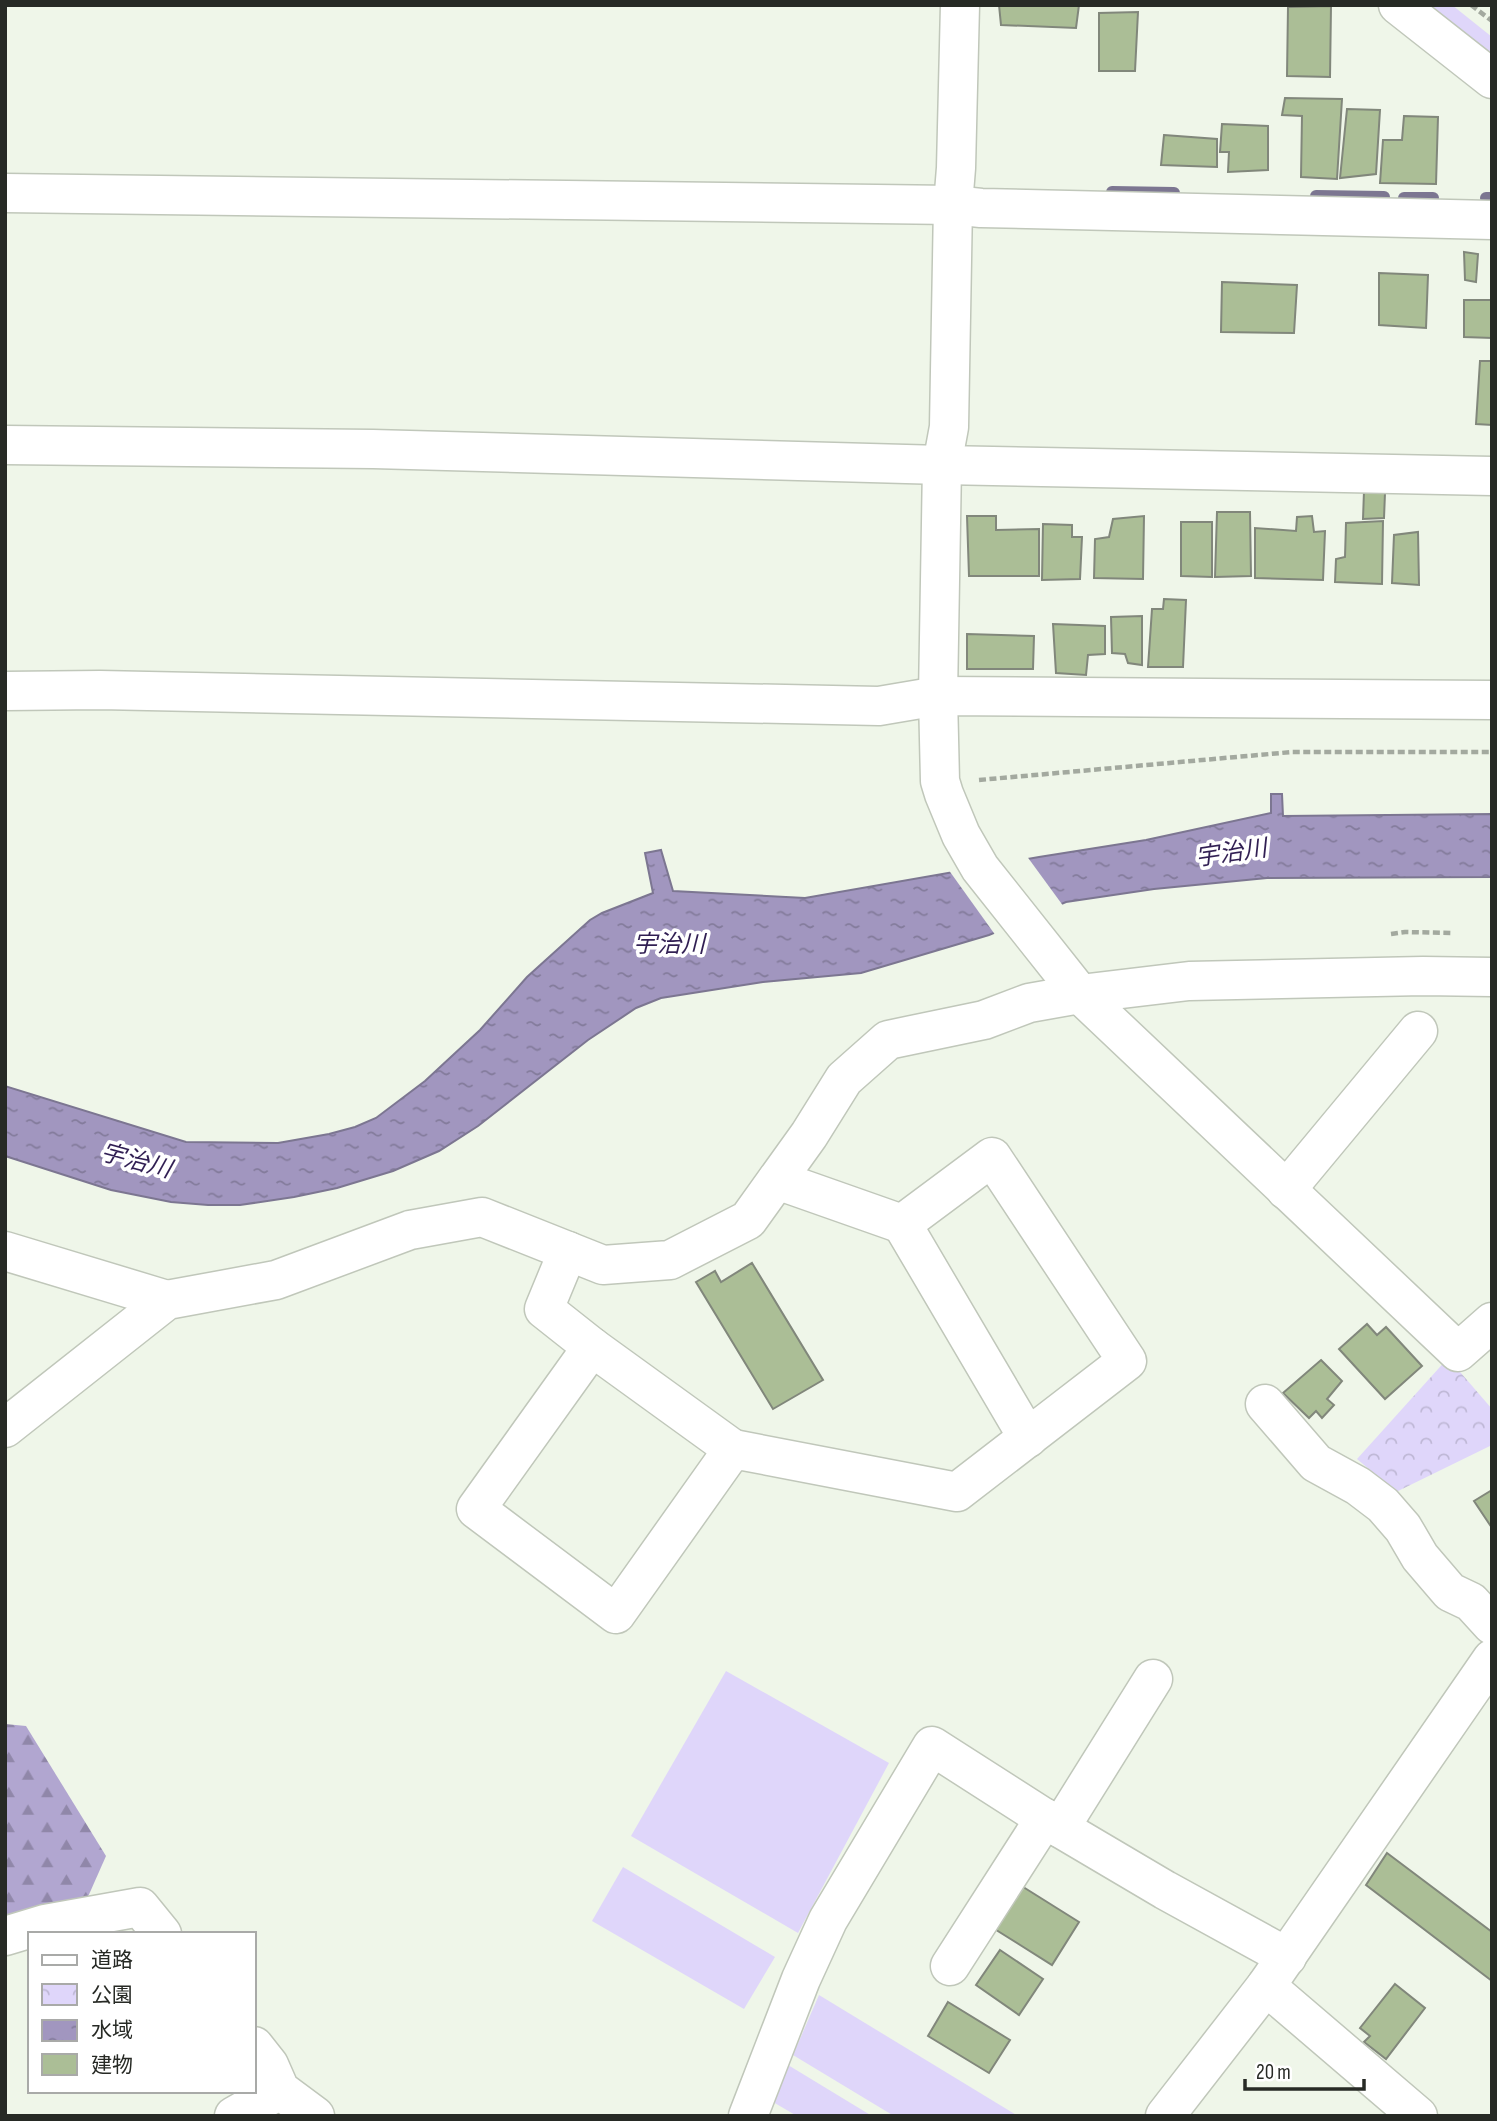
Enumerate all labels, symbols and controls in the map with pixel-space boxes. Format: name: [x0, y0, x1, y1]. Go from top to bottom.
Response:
water label: 宇治川: [1193, 833, 1272, 872]
water label: 宇治川: [633, 930, 708, 959]
water label: 宇治川: [97, 1138, 177, 1185]
legend: [28, 1932, 256, 2093]
text: 道路: [91, 1948, 133, 1973]
text: 公園: [91, 1983, 133, 2008]
text: 水域: [91, 2018, 133, 2043]
scale bar: [1245, 2048, 1364, 2092]
text: 建物: [91, 2053, 133, 2078]
text: 20 m: [1256, 2060, 1291, 2085]

